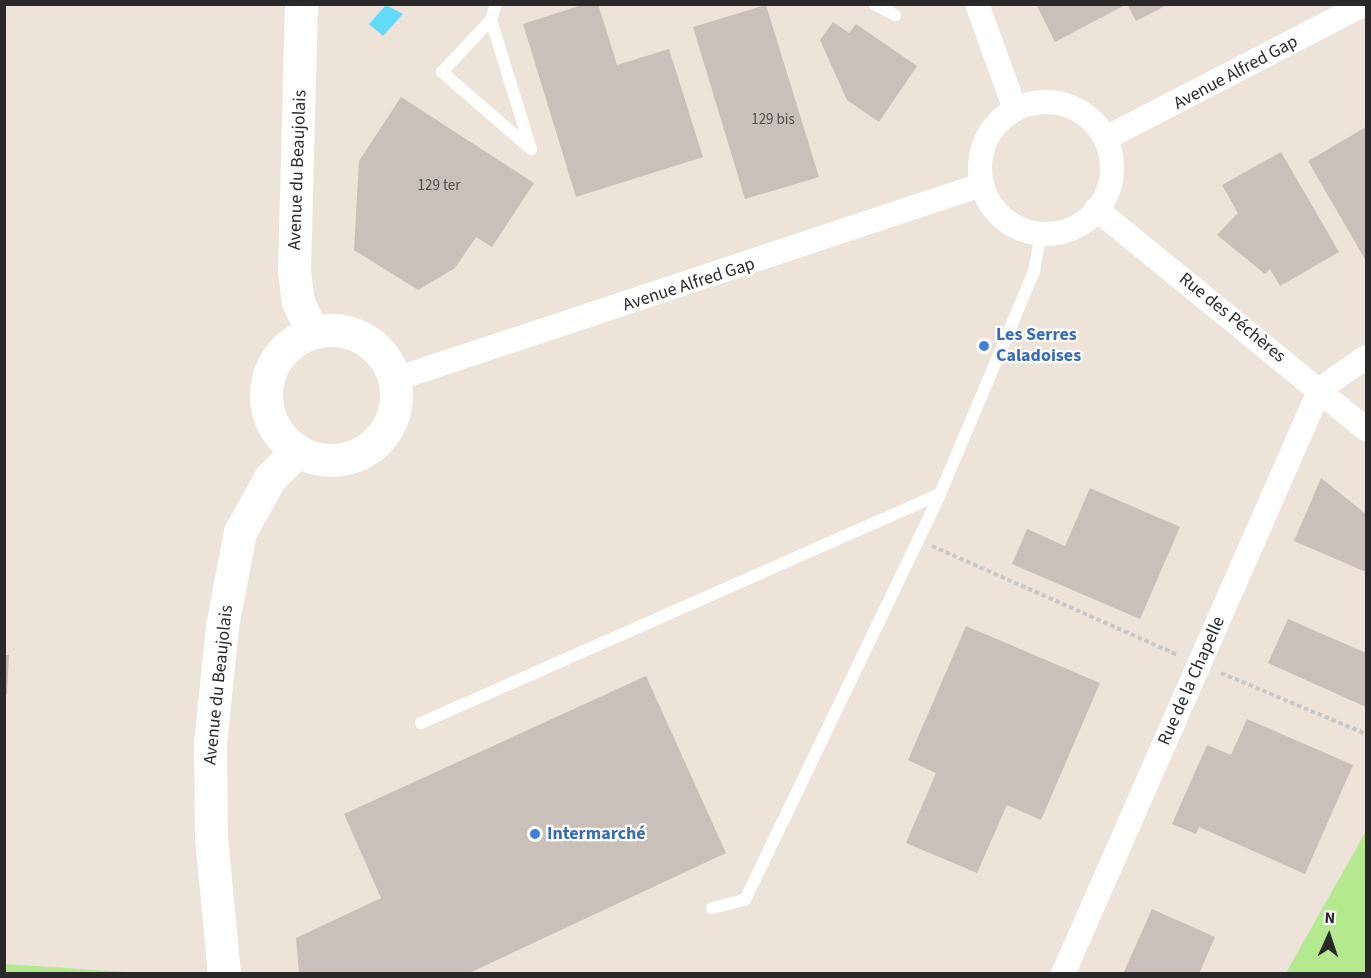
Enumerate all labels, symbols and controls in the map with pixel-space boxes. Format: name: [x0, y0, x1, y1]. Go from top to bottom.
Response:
street label: Avenue Alfred Gap: [1170, 31, 1302, 115]
street label: Avenue du Beaujolais: [284, 89, 312, 251]
house number: 129 bis: [751, 111, 795, 129]
house number: 129 ter: [418, 177, 460, 195]
street label: Avenue Alfred Gap: [620, 253, 758, 317]
street label: Rue des Péchères: [1174, 268, 1290, 368]
place label: Les Serres Caladoises: [996, 325, 1081, 368]
marker: Les Serres Caladoises: [977, 339, 991, 353]
street label: Avenue du Beaujolais: [200, 604, 238, 766]
street label: Rue de la Chapelle: [1154, 613, 1230, 749]
place label: Intermarché: [547, 823, 646, 845]
marker: Intermarché: [528, 827, 542, 841]
north arrow: [1299, 906, 1359, 966]
text: N: [1324, 907, 1336, 929]

